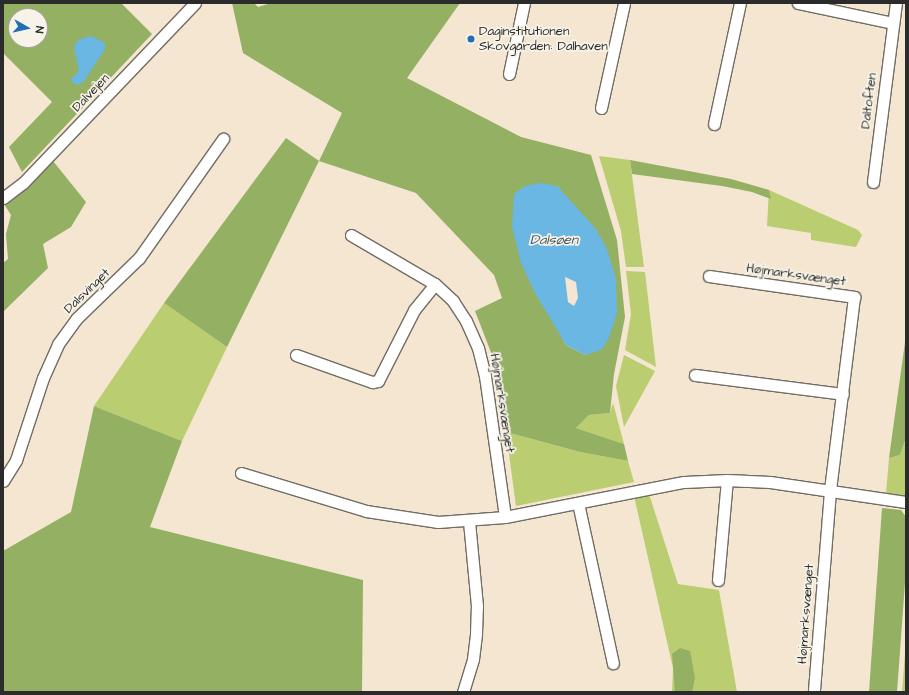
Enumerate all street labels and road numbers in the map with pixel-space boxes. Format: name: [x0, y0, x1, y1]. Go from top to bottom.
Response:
street label: Dalvejen: [69, 71, 113, 115]
street label: Daltoften: [858, 72, 880, 130]
street label: Højmarksvænget: [745, 260, 847, 290]
street label: Dalsvinget: [61, 265, 113, 317]
street label: Højmarksvænget: [486, 352, 518, 454]
street label: Højmarksvænget: [795, 564, 817, 664]

